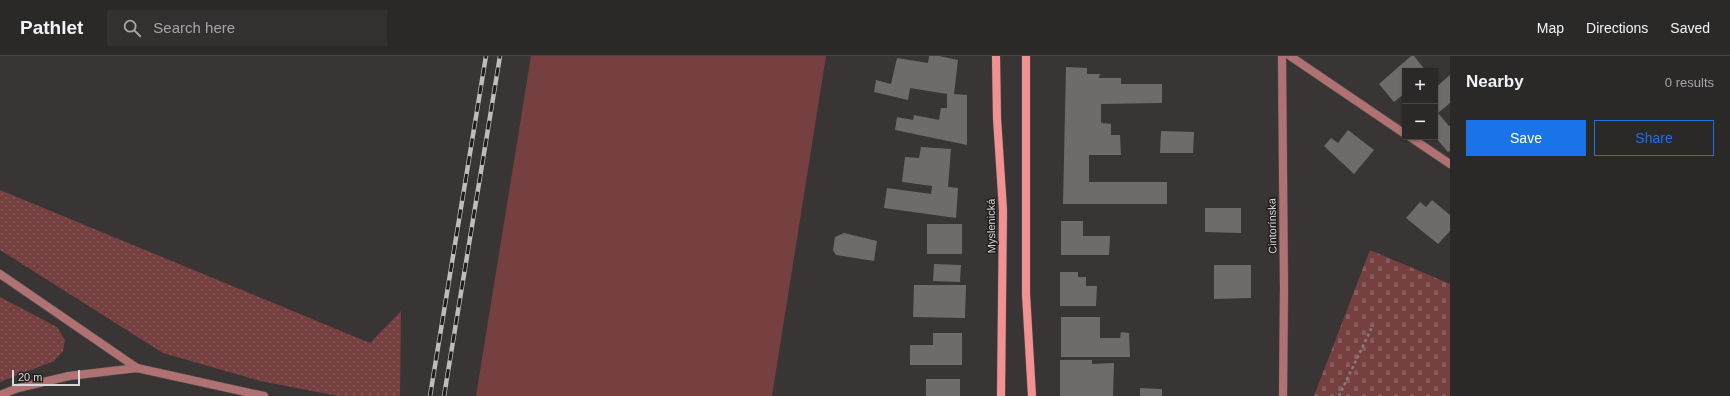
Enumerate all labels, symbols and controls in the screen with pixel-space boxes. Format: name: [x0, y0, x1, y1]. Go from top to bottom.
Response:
search box: [107, 10, 387, 46]
text: Pathlet: [20, 17, 83, 38]
icon: search: [121, 17, 143, 39]
text: Search here: [153, 19, 235, 36]
text: Map: [1537, 20, 1564, 36]
text: Directions: [1586, 20, 1648, 36]
text: Saved: [1670, 20, 1710, 36]
map controls: [1402, 68, 1438, 140]
button: +: [1402, 68, 1438, 104]
text: Nearby: [1466, 72, 1524, 91]
text: 0 results: [1665, 75, 1714, 90]
button: −: [1402, 104, 1438, 140]
button: Save: [1466, 120, 1586, 156]
button: Share: [1594, 120, 1714, 156]
street label: Cintorínska: [1266, 197, 1278, 254]
street label: Myslenická: [985, 198, 997, 253]
scale bar: [12, 368, 80, 387]
text: 20 m: [18, 371, 42, 383]

